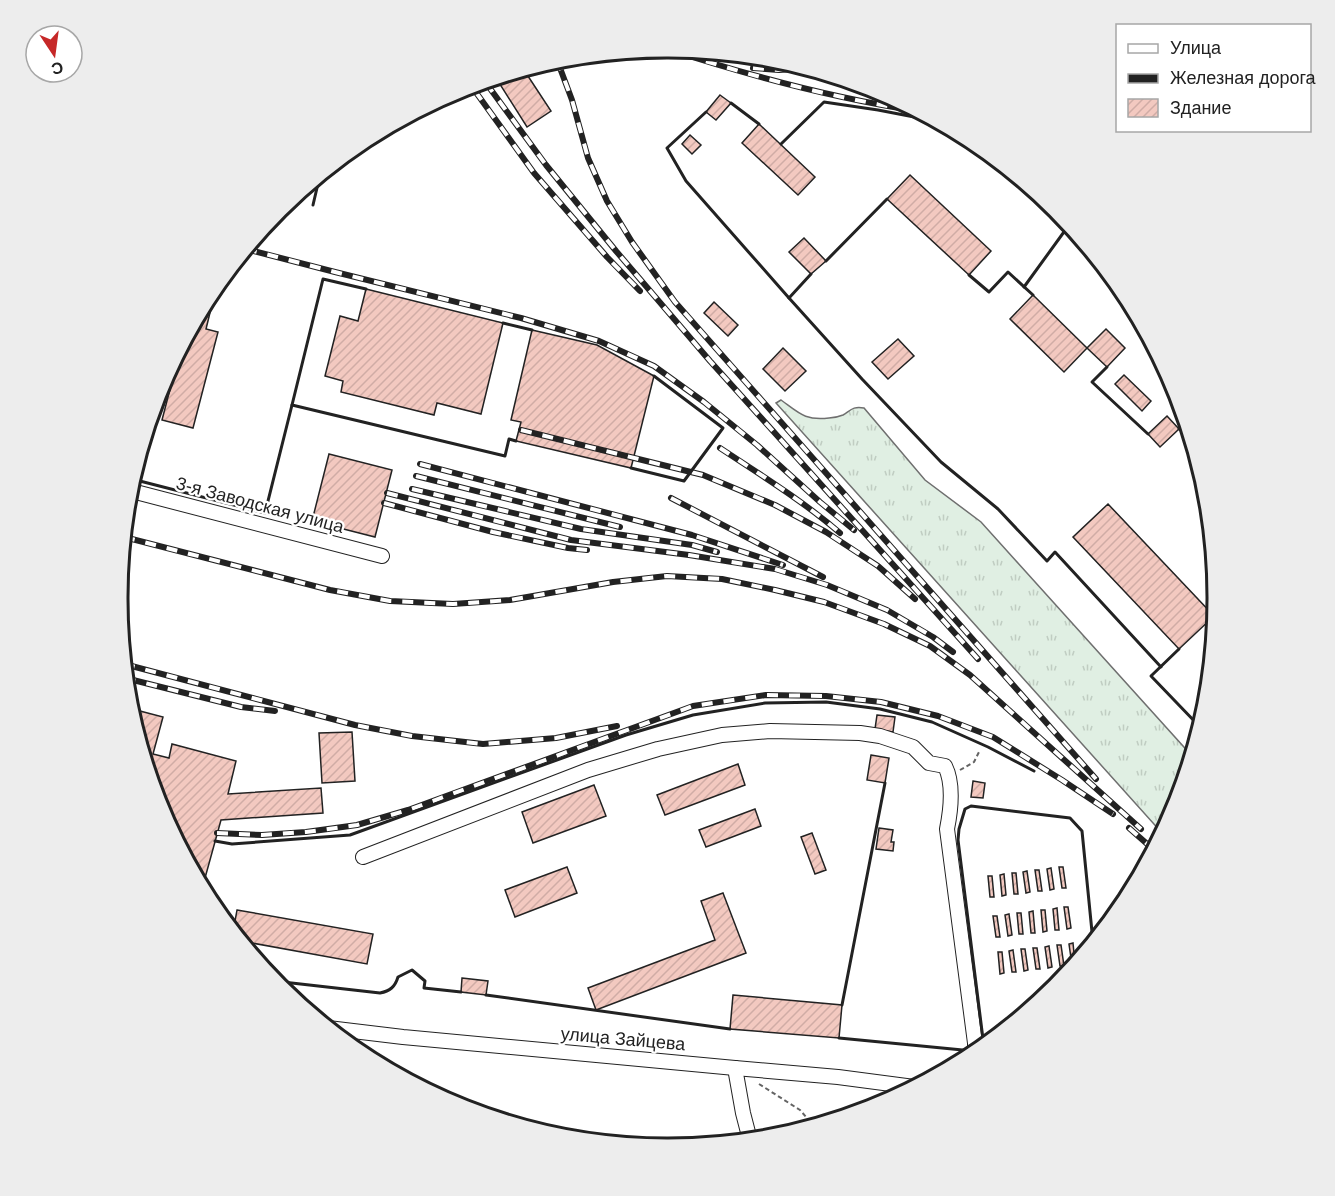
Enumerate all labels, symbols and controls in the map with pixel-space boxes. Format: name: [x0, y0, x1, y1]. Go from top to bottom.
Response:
north arrow: [24, 24, 84, 84]
legend: [1116, 24, 1311, 132]
text: Улица: [1170, 38, 1222, 58]
text: С: [49, 59, 65, 78]
text: Железная дорога: [1170, 68, 1317, 88]
text: Здание: [1170, 98, 1231, 118]
street label: 3-я Заводская улица: [174, 473, 347, 537]
street label: улица Зайцева: [560, 1024, 687, 1054]

